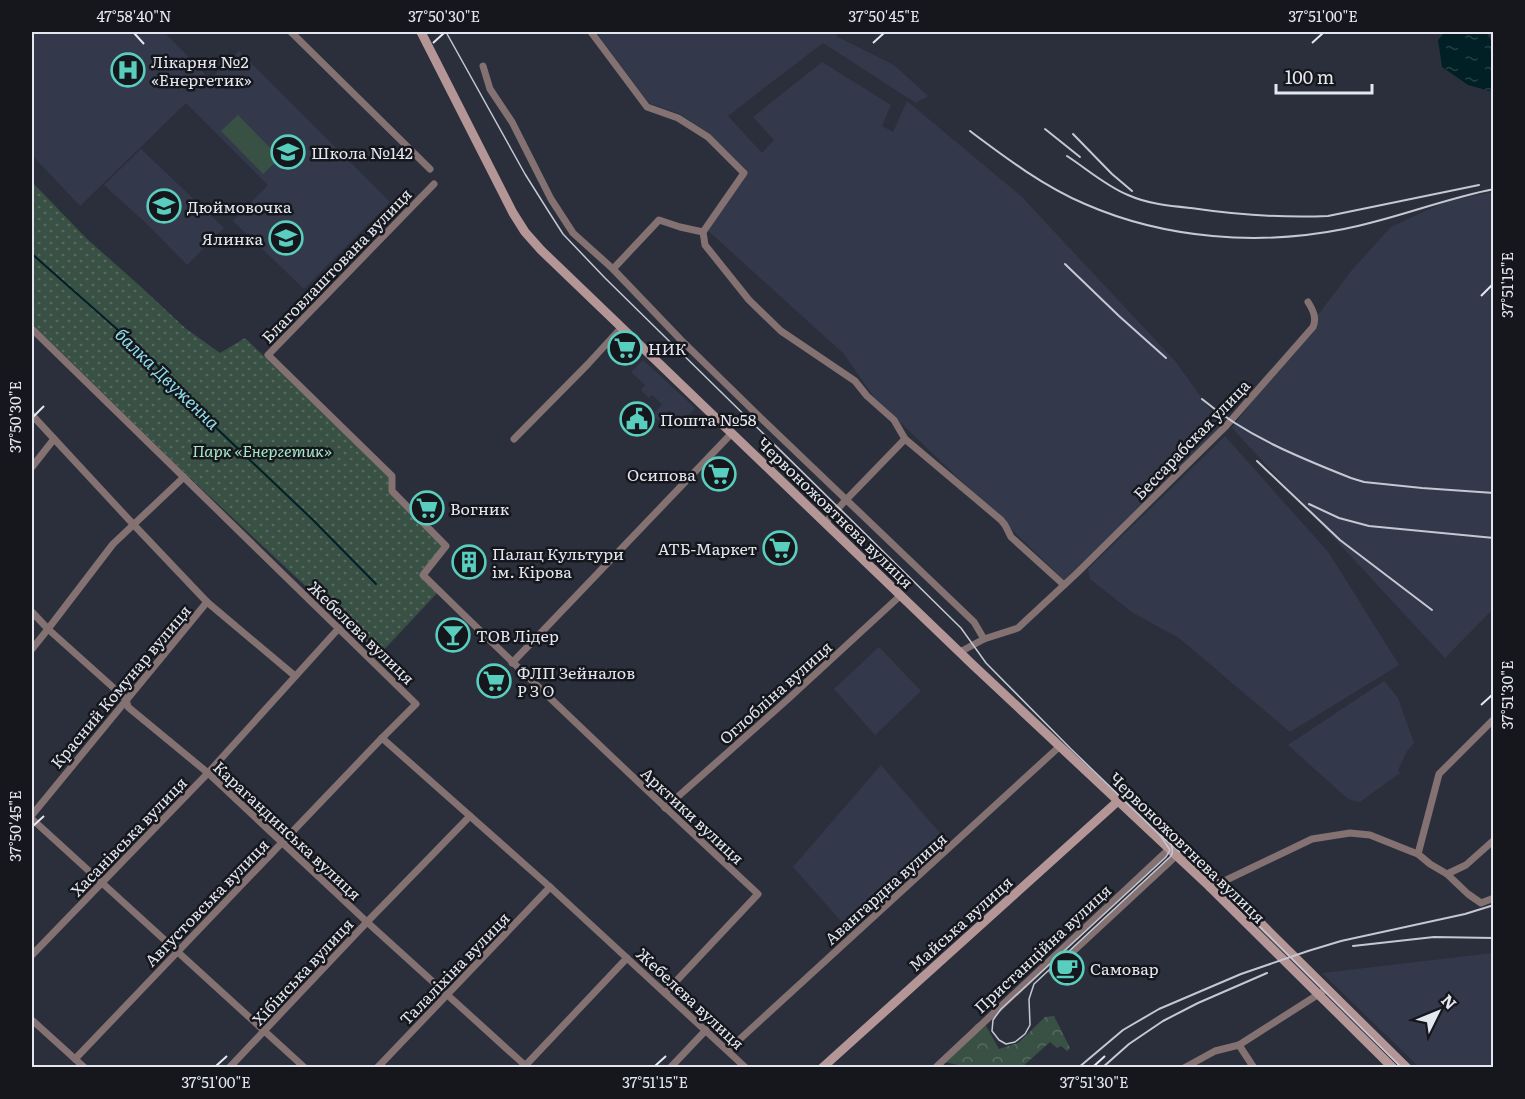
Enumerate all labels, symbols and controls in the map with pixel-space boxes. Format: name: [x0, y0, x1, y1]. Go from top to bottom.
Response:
text: 47°58'40"N: [97, 4, 171, 27]
text: 37°50'30"E: [408, 4, 480, 27]
text: 37°50'45"E: [848, 4, 920, 27]
text: 37°51'00"E: [1288, 4, 1358, 27]
place label: Лікарня №2 «Енергетик»: [151, 49, 252, 91]
hospital icon: Лікарня №2 «Енергетик»: [110, 52, 146, 88]
scale bar: [1276, 57, 1372, 95]
text: 100 m: [1285, 63, 1334, 90]
school or university icon: Школа №142: [270, 134, 306, 170]
place label: Школа №142: [311, 140, 413, 164]
street label: Благовлаштована вулиця: [255, 182, 417, 348]
school or university icon: Дюймовочка: [146, 188, 182, 224]
place label: Дюймовочка: [187, 194, 292, 218]
school or university icon: Ялинка: [268, 220, 304, 256]
place label: Ялинка: [202, 226, 263, 250]
text: 37°51'15"E: [1495, 252, 1518, 318]
water label: балка Двуженна: [110, 321, 227, 436]
supermarket icon: НИК: [607, 330, 643, 366]
place label: НИК: [648, 336, 687, 360]
street label: Бессарабская улица: [1127, 373, 1255, 505]
text: 37°50'30"E: [3, 381, 26, 453]
public building icon: Пошта №58: [619, 401, 655, 437]
place label: Пошта №58: [660, 407, 757, 431]
street label: Червоножовтнева вулиця: [753, 431, 919, 593]
park label: Парк «Енергетик»: [192, 438, 332, 462]
supermarket icon: Осипова: [701, 456, 737, 492]
place label: Осипова: [627, 462, 696, 486]
supermarket icon: Вогник: [409, 490, 445, 526]
place label: Вогник: [450, 496, 510, 520]
supermarket icon: АТБ-Маркет: [762, 530, 798, 566]
place label: АТБ-Маркет: [658, 536, 757, 560]
place label: Палац Культури ім. Кірова: [492, 541, 624, 583]
building icon: Палац Культури ім. Кірова: [451, 544, 487, 580]
street label: Жебелєва вулиця: [303, 575, 421, 689]
street label: Красний Комунар вулиця: [44, 599, 196, 773]
bar icon: ТОВ Лідер: [435, 617, 471, 653]
place label: ТОВ Лідер: [476, 623, 559, 647]
street label: Оглобліна вулиця: [713, 635, 837, 749]
place label: ФЛП Зейналов Р З О: [517, 660, 635, 702]
text: 37°51'30"E: [1495, 660, 1518, 730]
supermarket icon: ФЛП Зейналов Р З О: [476, 663, 512, 699]
street label: Карагандинська вулиця: [209, 755, 367, 905]
street label: Арктики вулиця: [636, 761, 750, 869]
street label: Червоножовтнева вулиця: [1105, 766, 1271, 928]
street label: Хасанівська вулиця: [64, 771, 192, 901]
text: 37°50'45"E: [3, 790, 26, 862]
street label: Авангардна вулиця: [818, 826, 952, 950]
street label: Августовська вулиця: [138, 833, 274, 971]
street label: Майська вулиця: [903, 870, 1017, 976]
street label: Пристанційна вулиця: [968, 878, 1116, 1018]
street label: Талаліхіна вулиця: [393, 906, 515, 1030]
street label: Хібінська вулиця: [246, 912, 358, 1030]
street label: Жебелєва вулиця: [632, 942, 750, 1054]
cafe icon: Самовар: [1049, 950, 1085, 986]
place label: Самовар: [1090, 956, 1159, 980]
north arrow: [1408, 982, 1468, 1042]
text: N: [1436, 988, 1463, 1014]
text: 37°51'00"E: [181, 1070, 251, 1093]
text: 37°51'15"E: [622, 1070, 688, 1093]
text: 37°51'30"E: [1059, 1070, 1129, 1093]

